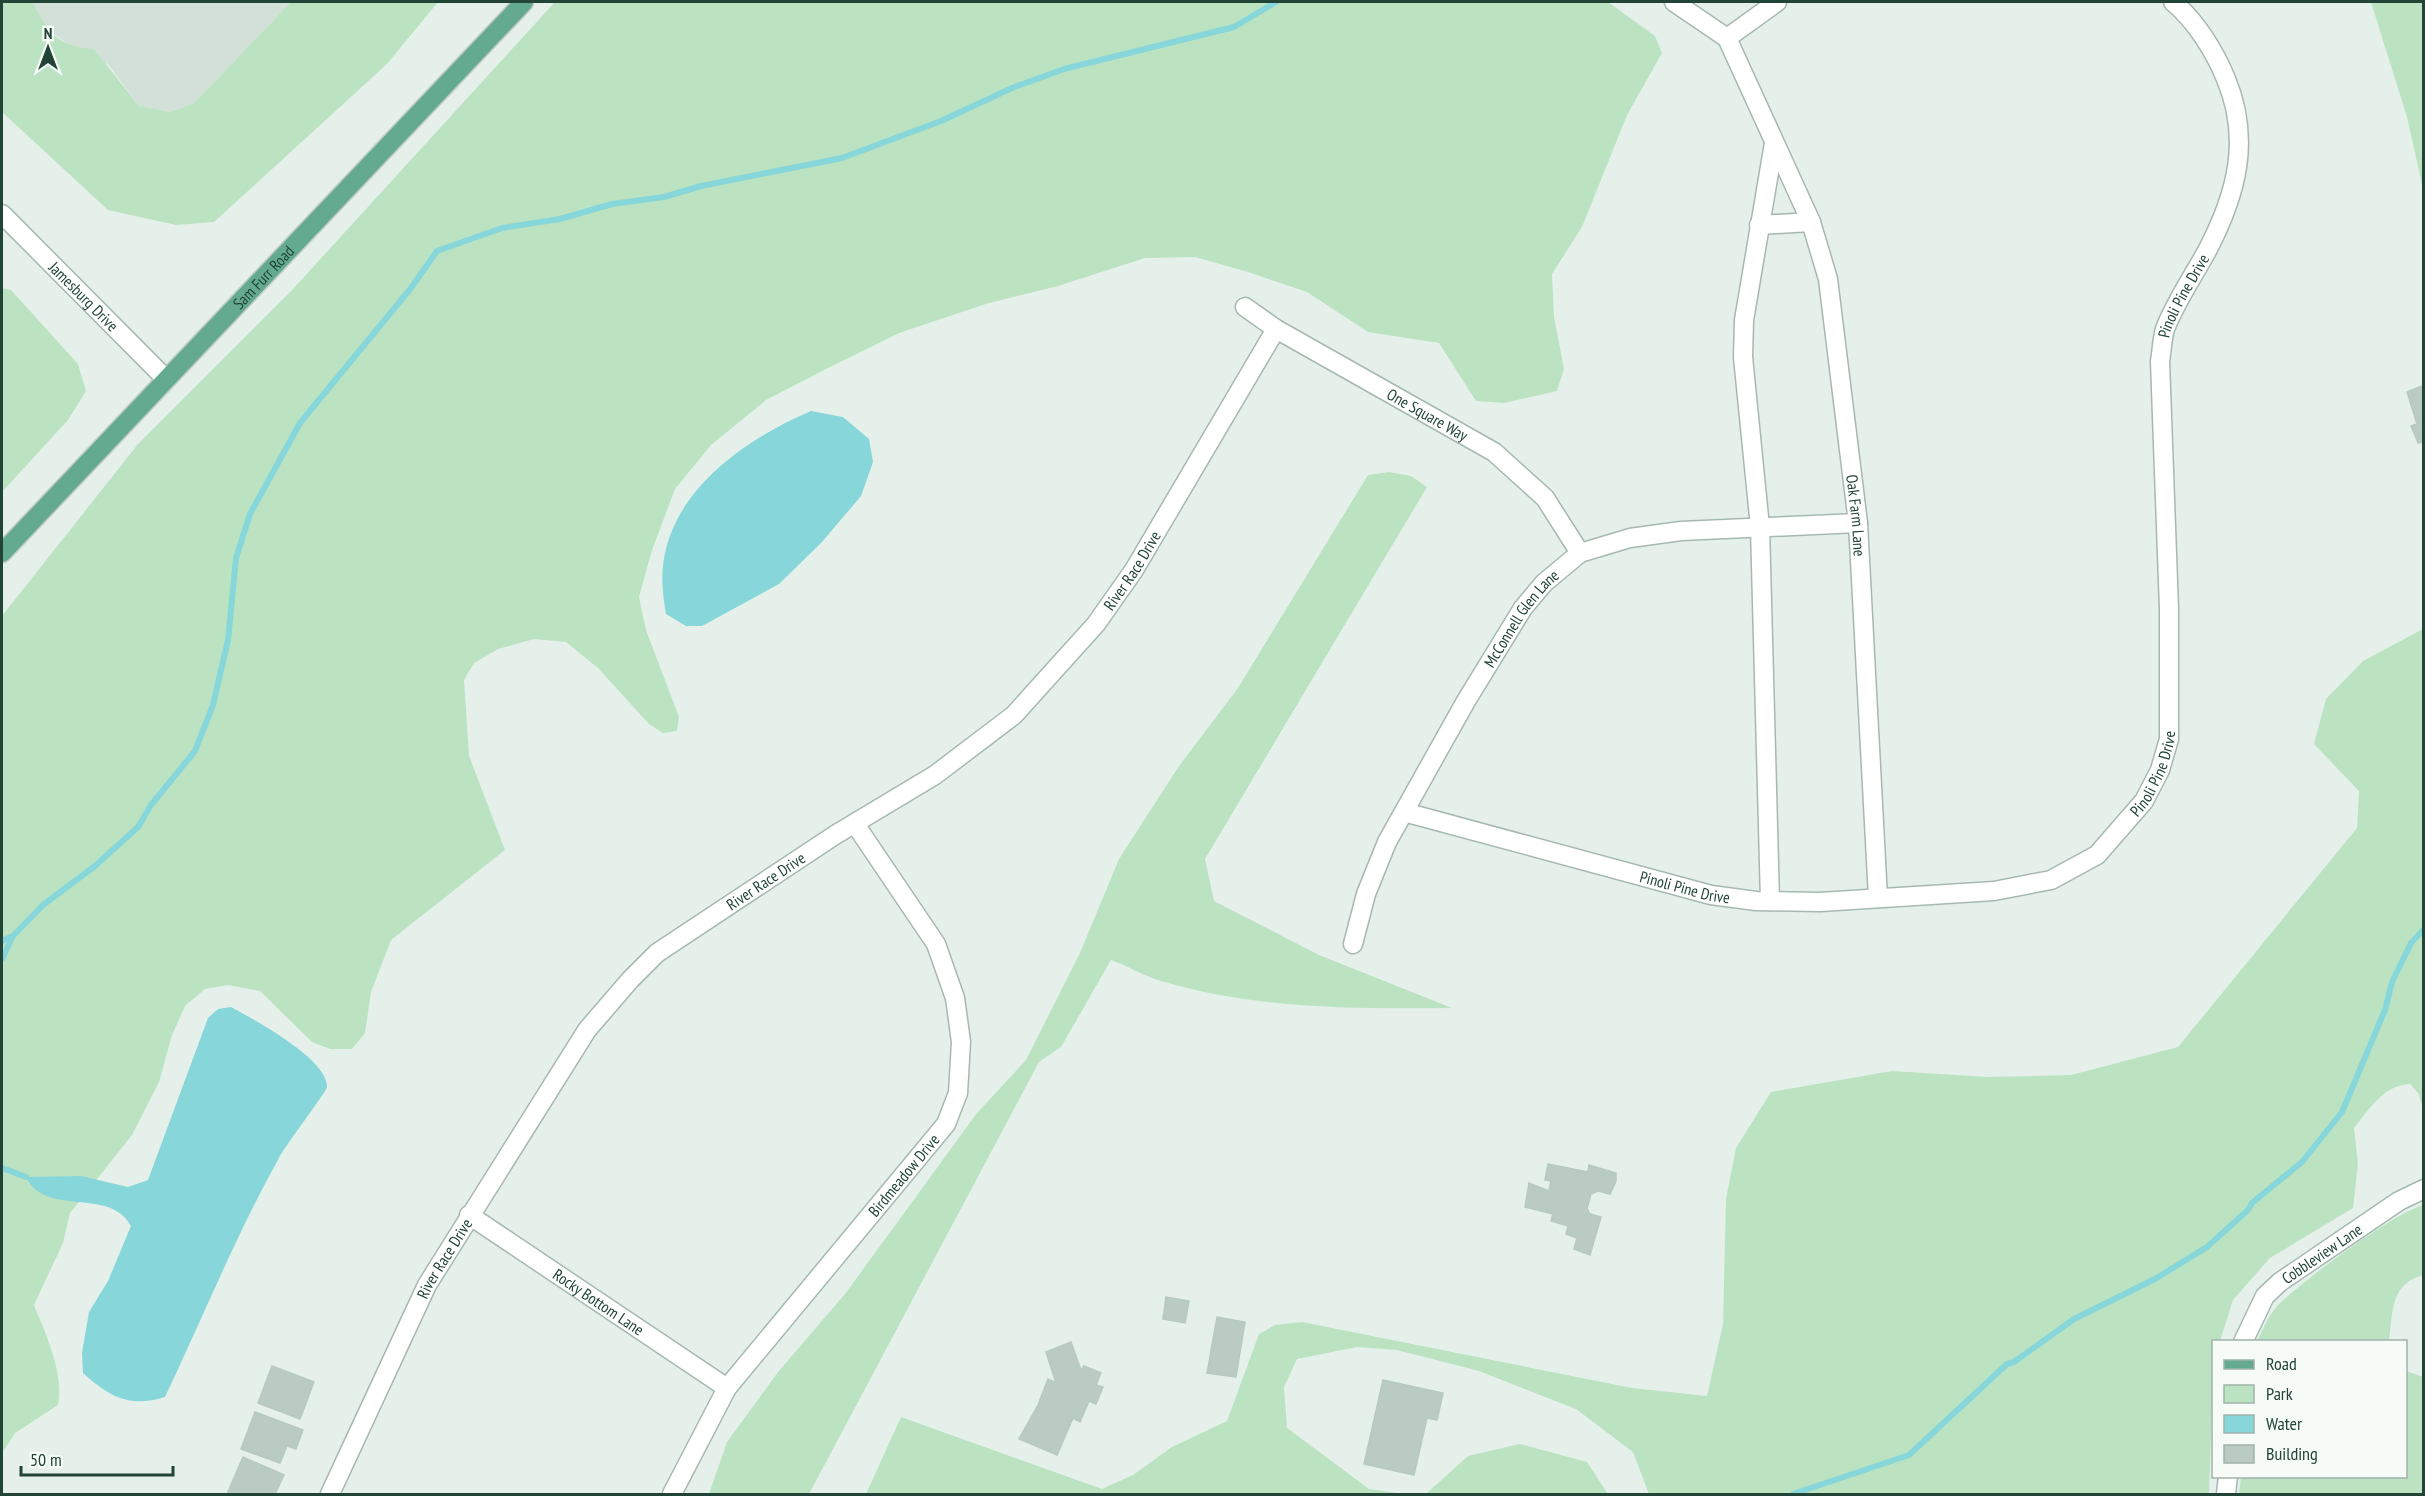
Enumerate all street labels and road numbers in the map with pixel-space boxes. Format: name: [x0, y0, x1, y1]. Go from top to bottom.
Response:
street label: Sam Furr Road: [229, 241, 298, 313]
street label: Pinoli Pine Drive: [2153, 250, 2213, 339]
street label: Jamesburg Drive: [44, 256, 123, 335]
street label: One Square Way: [1384, 384, 1472, 445]
street label: Oak Farm Lane: [1842, 473, 1870, 557]
street label: River Race Drive: [1099, 527, 1165, 614]
street label: McConnell Glen Lane: [1479, 565, 1563, 671]
street label: Pinoli Pine Drive: [2125, 731, 2179, 820]
street label: River Race Drive: [722, 848, 809, 914]
street label: Pinoli Pine Drive: [1638, 866, 1731, 907]
street label: Birdmeadow Drive: [864, 1130, 944, 1220]
street label: River Race Drive: [412, 1215, 476, 1302]
street label: Cobbleview Lane: [2278, 1219, 2366, 1288]
street label: Rocky Bottom Lane: [549, 1264, 648, 1339]

